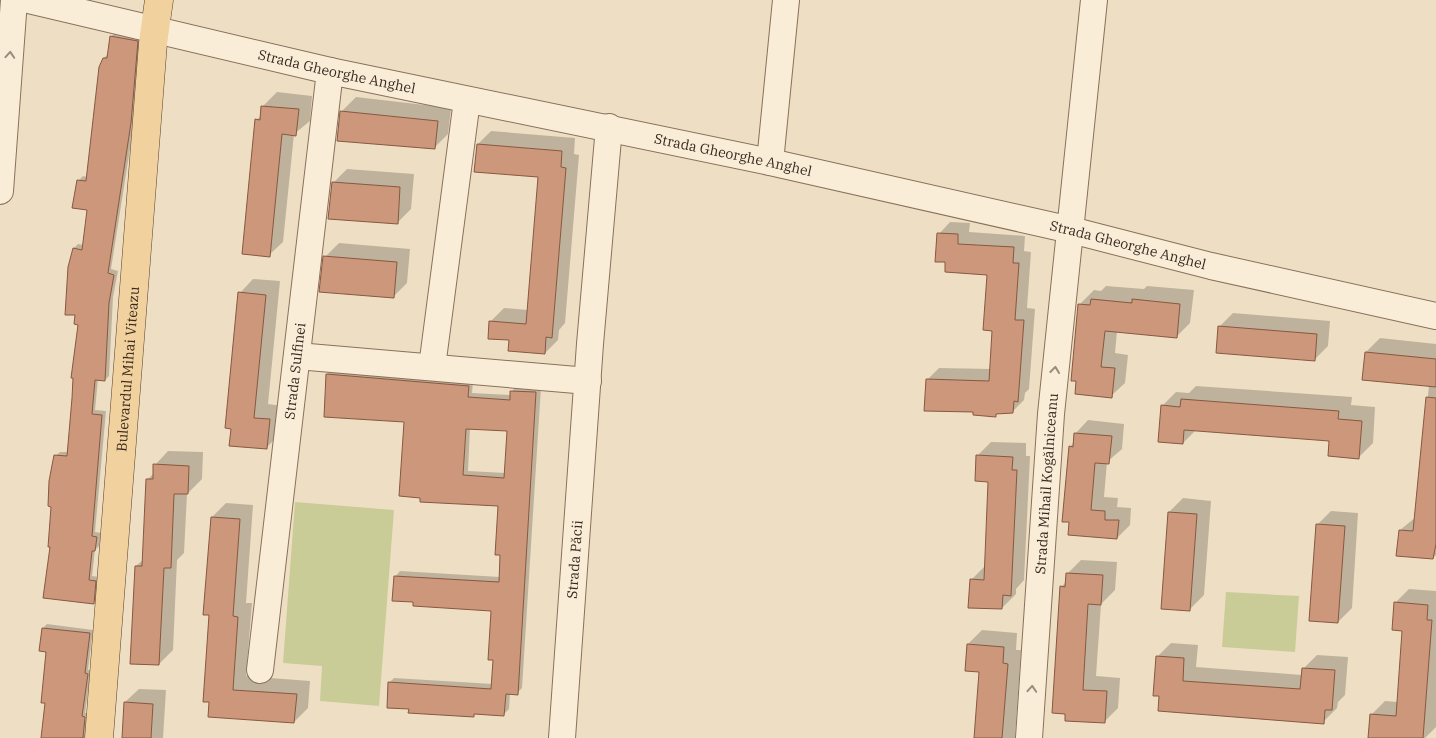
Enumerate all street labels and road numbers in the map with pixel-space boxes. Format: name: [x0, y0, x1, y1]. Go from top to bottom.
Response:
street label: Strada Gheorghe Anghel: [256, 45, 417, 97]
street label: Strada Gheorghe Anghel: [653, 129, 814, 180]
street label: Strada Gheorghe Anghel: [1048, 216, 1208, 273]
street label: Bulevardul Mihai Viteazu: [112, 286, 143, 452]
street label: Strada Sulfinei: [280, 322, 310, 420]
street label: Strada Mihail Kogălniceanu: [1031, 392, 1062, 575]
street label: Strada Păcii: [563, 520, 586, 599]

